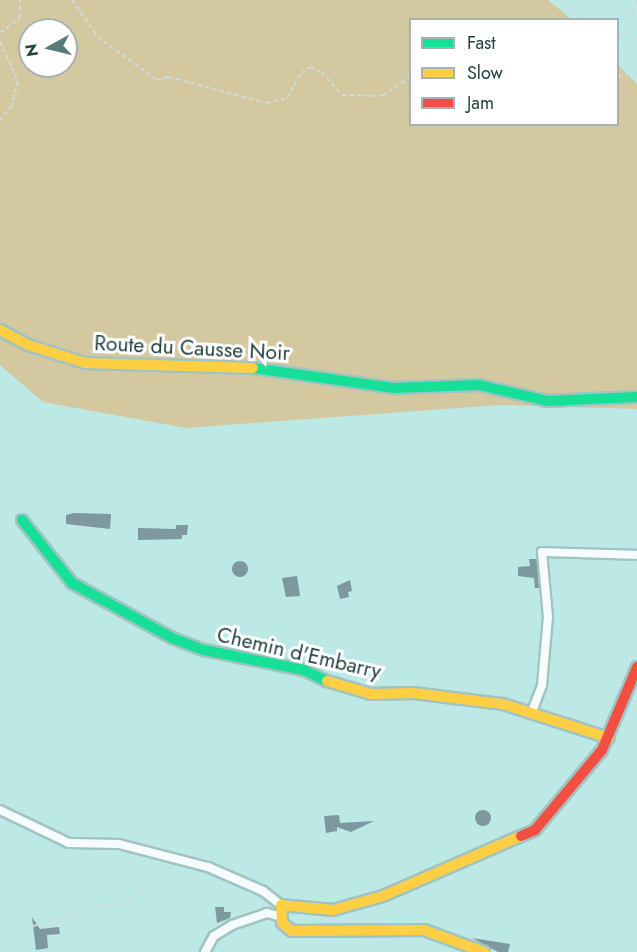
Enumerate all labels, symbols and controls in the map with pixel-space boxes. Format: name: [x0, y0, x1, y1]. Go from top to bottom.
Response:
north arrow: [18, 18, 78, 78]
legend: [409, 18, 619, 126]
text: Fast: [467, 30, 496, 56]
text: N: [19, 42, 44, 58]
text: Slow: [467, 60, 503, 86]
text: Jam: [467, 90, 494, 116]
street label: Route du Causse Noir: [94, 330, 290, 366]
street label: Chemin d'Embarry: [215, 622, 383, 684]

